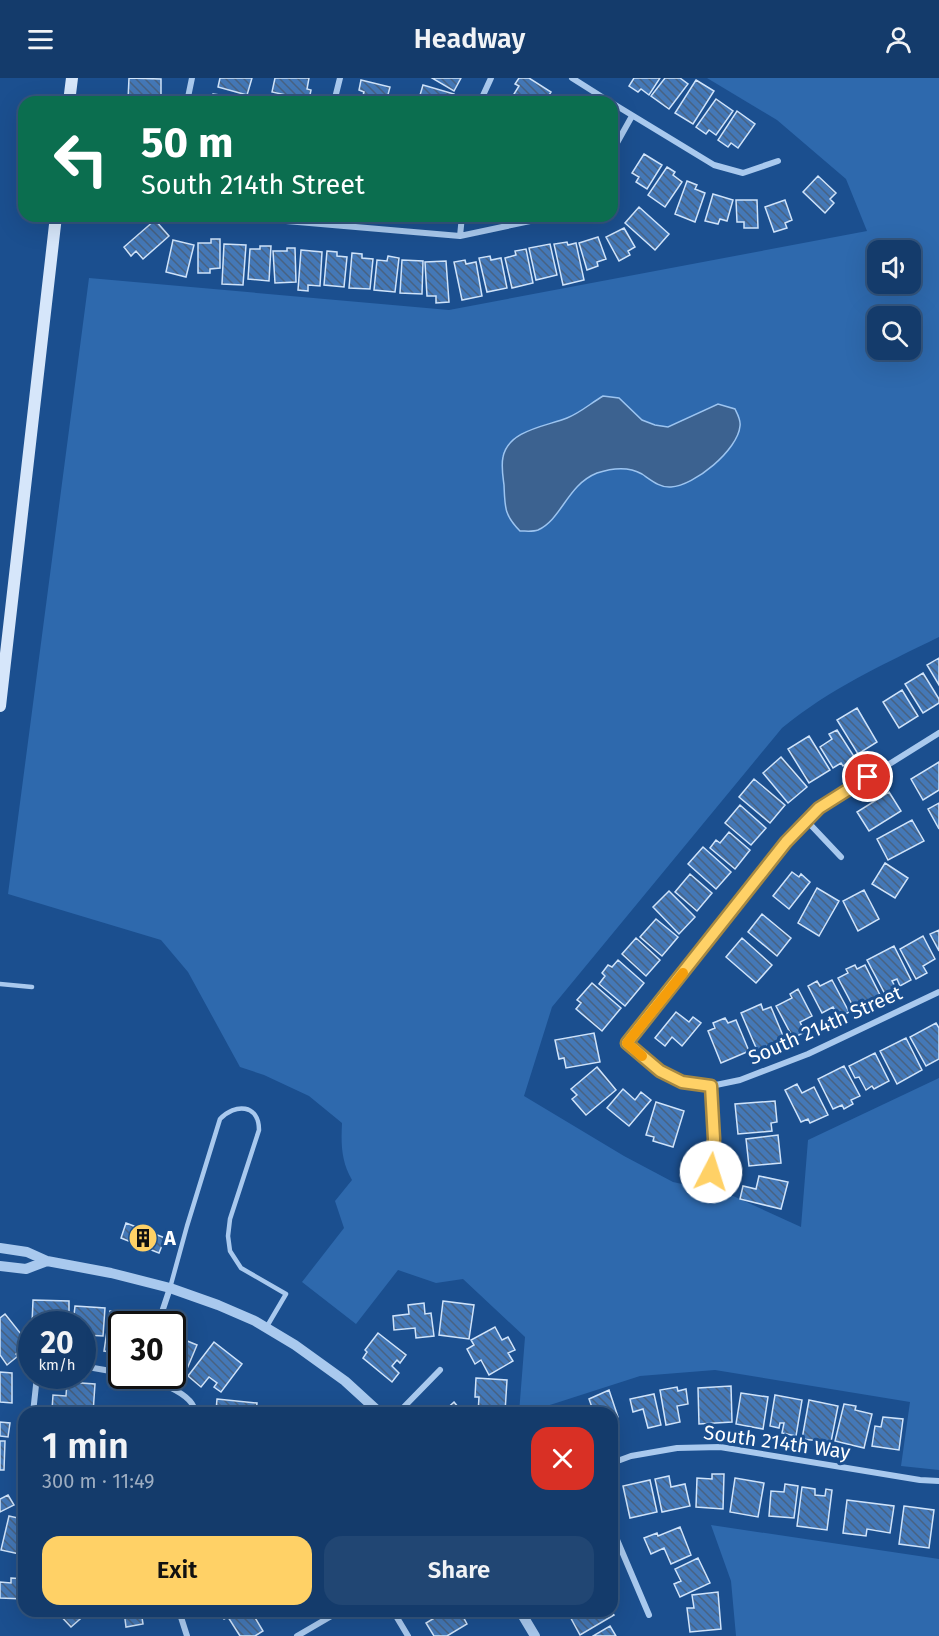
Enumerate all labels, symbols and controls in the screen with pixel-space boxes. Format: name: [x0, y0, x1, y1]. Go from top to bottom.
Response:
icon: menu: [24, 23, 57, 56]
text: Headway: [414, 23, 525, 55]
icon: person: [882, 23, 915, 56]
text: 50 m: [141, 118, 234, 168]
icon: left: [42, 120, 120, 198]
text: South 214th Street: [141, 169, 365, 201]
map controls: [867, 240, 921, 360]
button: sound: [867, 240, 921, 294]
button: search: [867, 306, 921, 360]
pin: [842, 751, 893, 802]
icon: arrive: [851, 760, 884, 793]
street label: South 214th Street: [744, 980, 906, 1070]
position arrow: [679, 1140, 743, 1204]
building icon: A: [127, 1222, 159, 1254]
place label: A: [163, 1226, 177, 1250]
speed limit sign: 30: [108, 1311, 186, 1389]
text: 20: [40, 1325, 74, 1361]
text: km/h: [38, 1356, 76, 1374]
street label: South 214th Way: [702, 1420, 852, 1464]
text: 1 min: [42, 1424, 129, 1468]
button: close: [531, 1427, 594, 1490]
text: 300 m · 11:49: [42, 1469, 155, 1493]
button: Exit: [42, 1536, 312, 1605]
button: Share: [324, 1536, 594, 1605]

